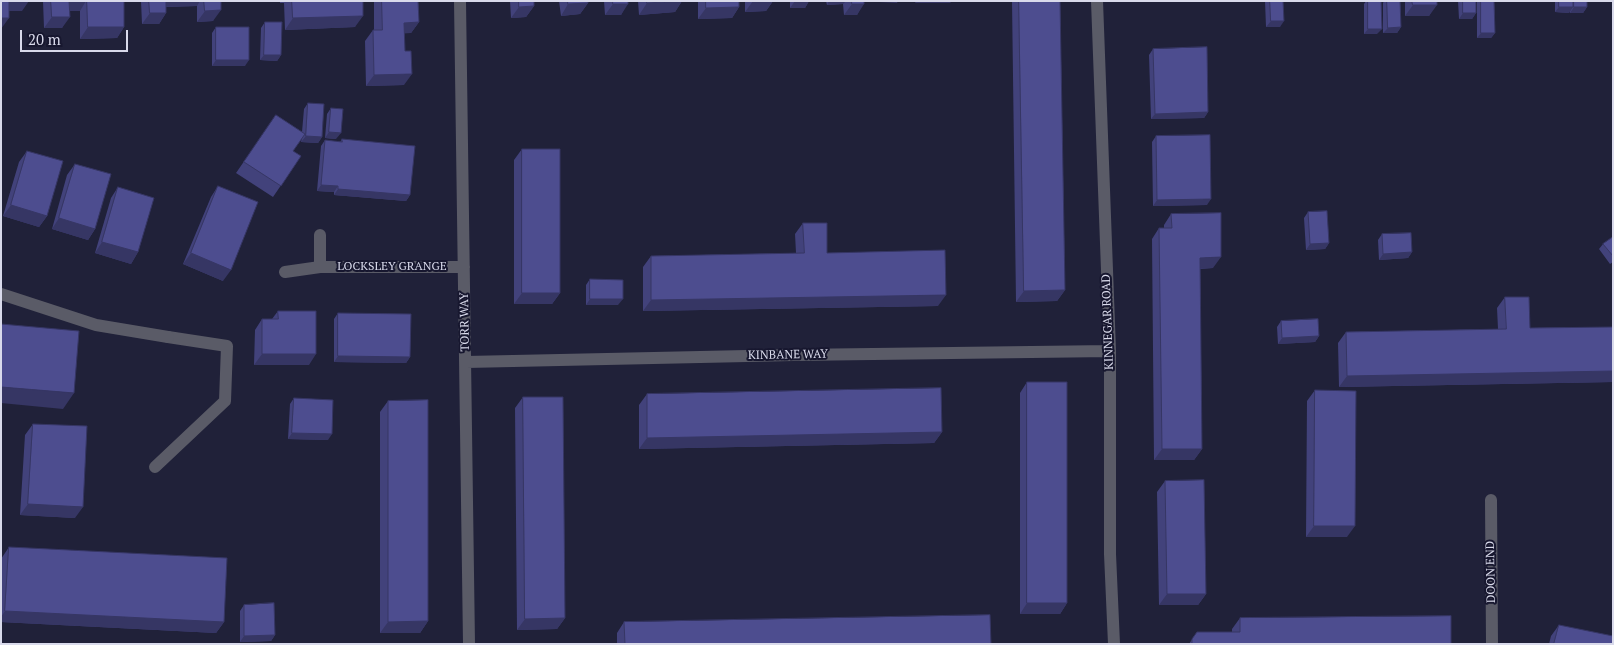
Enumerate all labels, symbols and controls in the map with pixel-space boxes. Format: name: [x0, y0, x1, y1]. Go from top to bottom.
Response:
scale bar: [22, 20, 130, 52]
text: 20 m: [28, 29, 61, 49]
street label: LOCKSLEY GRANGE: [337, 260, 447, 274]
street label: KINNEGAR ROAD: [1099, 274, 1117, 370]
street label: TORR WAY: [457, 292, 473, 352]
street label: KINBANE WAY: [748, 347, 828, 363]
street label: DOON END: [1483, 541, 1499, 603]

